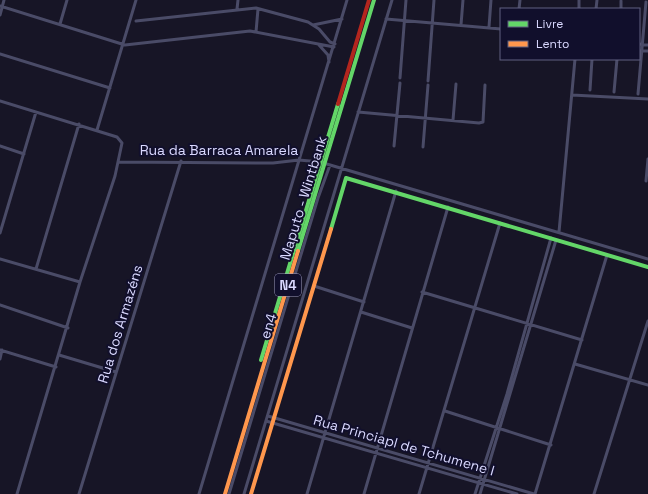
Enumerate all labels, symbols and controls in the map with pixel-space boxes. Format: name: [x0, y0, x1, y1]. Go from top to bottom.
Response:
legend: [500, 8, 640, 60]
text: Livre: [536, 16, 563, 32]
text: Lento: [536, 36, 570, 52]
street label: Maputo - Wintbank: [276, 133, 331, 262]
street label: Rua da Barraca Amarela: [140, 141, 298, 159]
street label: Rua dos Armazéns: [93, 263, 147, 385]
road number: N4: [275, 274, 301, 296]
street label: en4: [256, 311, 280, 341]
street label: Rua Princiapl de Tchumene I: [311, 410, 497, 480]

